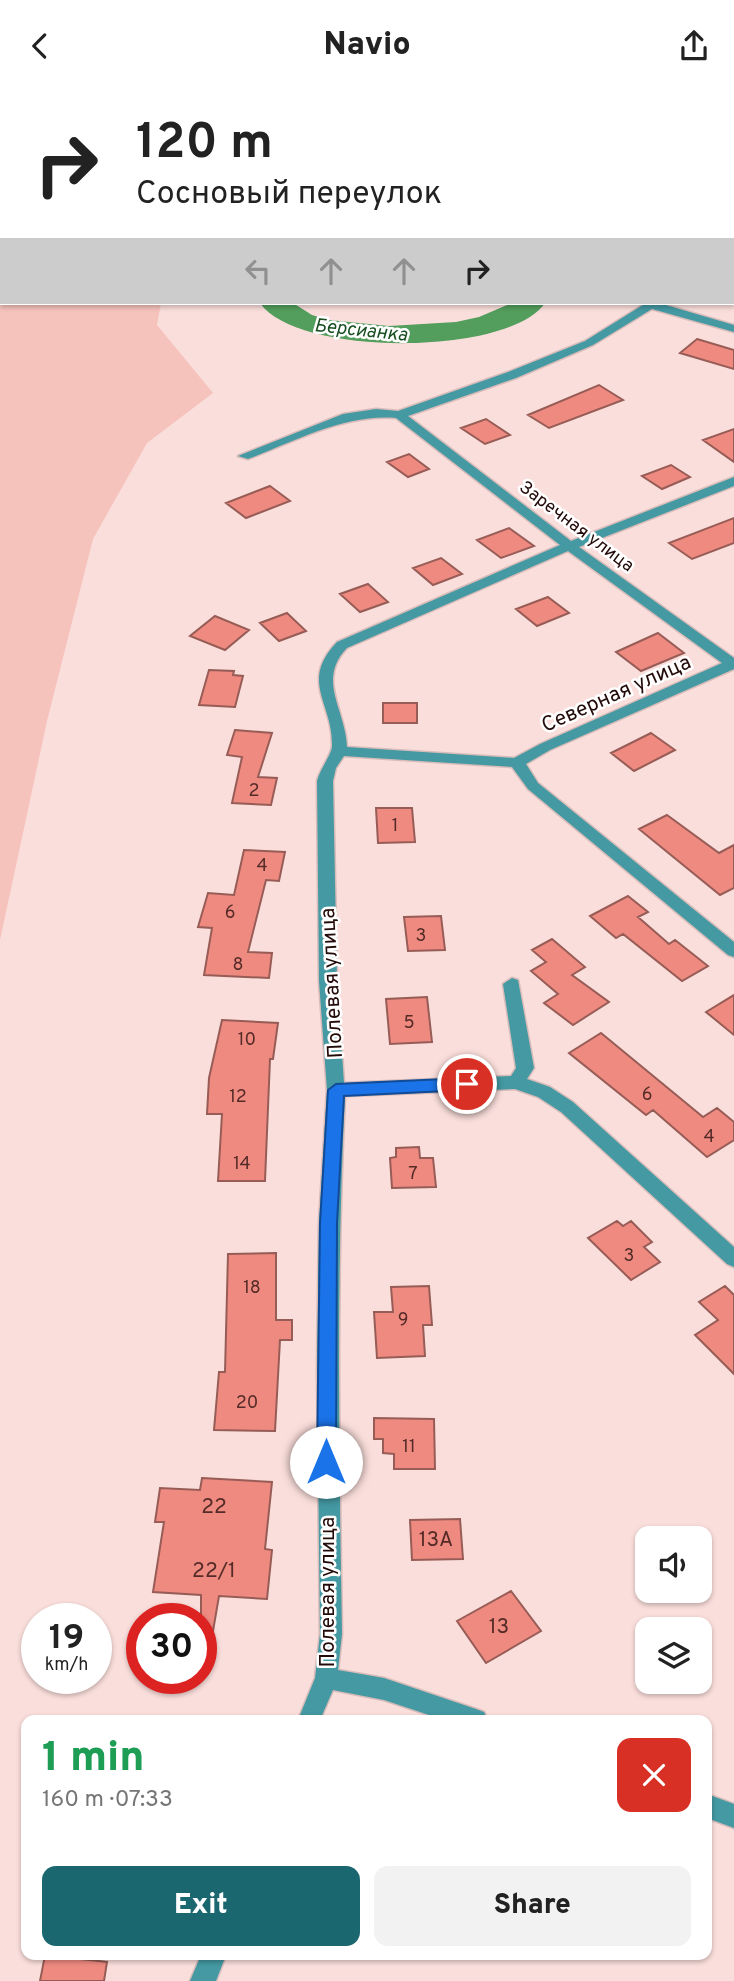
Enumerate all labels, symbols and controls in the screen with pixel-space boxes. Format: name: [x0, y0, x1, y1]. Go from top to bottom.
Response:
text: Navio: [323, 26, 411, 66]
icon: back: [21, 27, 59, 65]
icon: share: [675, 27, 713, 65]
text: 120 m: [136, 114, 273, 176]
icon: right: [21, 119, 112, 210]
text: Сосновый переулок: [136, 175, 442, 215]
icon: left: [239, 252, 277, 290]
icon: ahead: [312, 252, 350, 290]
icon: ahead: [385, 252, 423, 290]
icon: right: [458, 252, 496, 290]
water label: Берсианка: [313, 314, 409, 348]
street label: Заречная улица: [514, 476, 638, 578]
street label: Северная улица: [538, 649, 696, 739]
house number: 2: [248, 780, 260, 803]
house number: 1: [392, 815, 398, 838]
house number: 4: [256, 855, 268, 878]
house number: 6: [225, 902, 235, 925]
street label: Полевая улица: [315, 907, 350, 1059]
house number: 3: [416, 925, 426, 948]
house number: 8: [233, 954, 244, 977]
house number: 5: [403, 1012, 415, 1035]
house number: 10: [238, 1029, 256, 1052]
pin: [437, 1054, 497, 1114]
icon: arrive: [448, 1065, 486, 1103]
house number: 6: [642, 1084, 652, 1107]
house number: 12: [229, 1086, 247, 1109]
house number: 4: [703, 1126, 715, 1149]
house number: 14: [233, 1153, 251, 1176]
house number: 7: [408, 1163, 418, 1186]
house number: 3: [624, 1245, 634, 1268]
house number: 18: [243, 1277, 261, 1300]
house number: 9: [398, 1309, 408, 1332]
house number: 20: [236, 1392, 258, 1415]
position arrow: [289, 1425, 363, 1499]
house number: 11: [402, 1436, 416, 1459]
house number: 22: [201, 1494, 227, 1521]
street label: Полевая улица: [315, 1517, 342, 1667]
map controls: [635, 1526, 712, 1694]
button: sound: [635, 1526, 712, 1603]
house number: 13А: [419, 1527, 453, 1554]
house number: 22/1: [192, 1558, 236, 1585]
speed limit sign: 30: [126, 1603, 217, 1694]
house number: 13: [489, 1614, 509, 1641]
text: 19: [49, 1617, 84, 1661]
button: layers: [635, 1617, 712, 1694]
text: km/h: [45, 1654, 88, 1677]
text: 1 min: [42, 1733, 145, 1786]
button: close: [617, 1738, 691, 1812]
text: 160 m · 07:33: [42, 1786, 173, 1815]
button: Exit: [42, 1866, 360, 1946]
button: Share: [374, 1866, 691, 1946]

